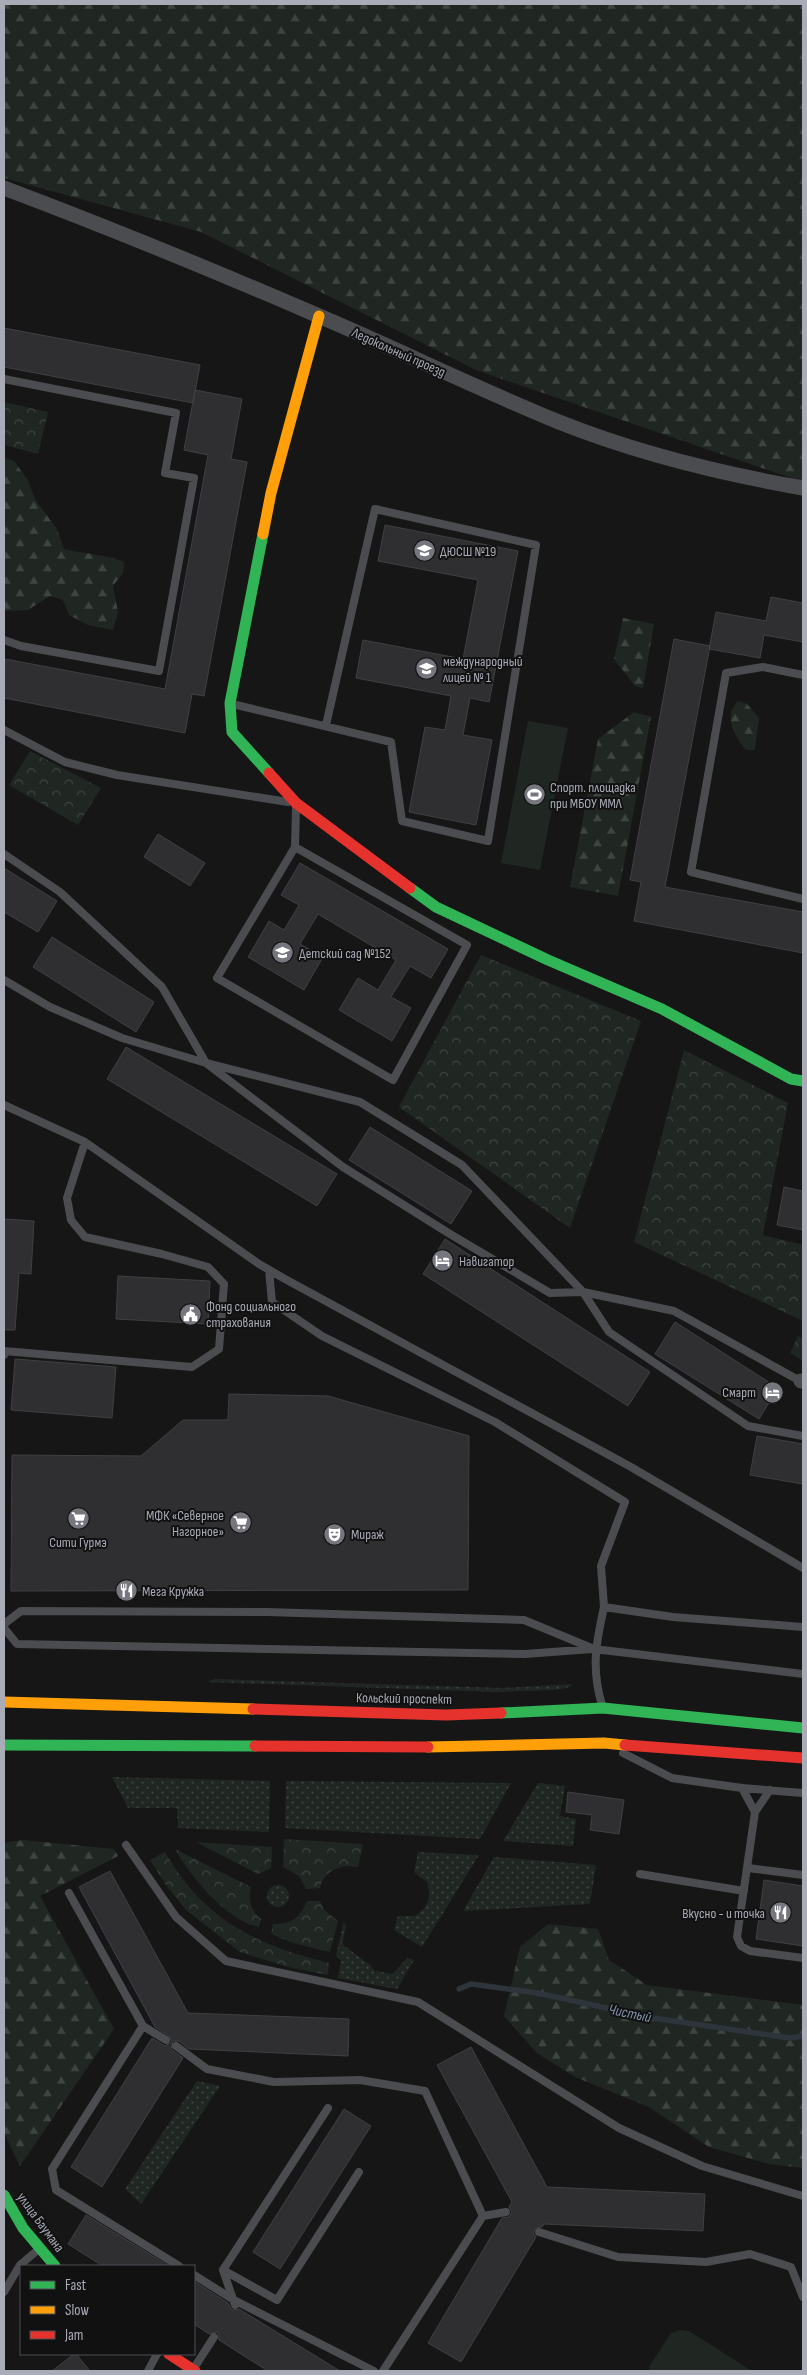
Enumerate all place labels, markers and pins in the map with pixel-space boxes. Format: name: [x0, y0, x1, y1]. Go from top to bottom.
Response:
school or university icon: ДЮСШ №19: [412, 539, 436, 563]
place label: ДЮСШ №19: [440, 543, 496, 560]
place label: международный лицей № 1: [443, 653, 523, 686]
school or university icon: международный лицей № 1: [415, 657, 439, 681]
place label: Спорт. площадка при МБОУ ММЛ: [550, 779, 636, 812]
sports icon: Спорт. площадка при МБОУ ММЛ: [522, 783, 546, 807]
school or university icon: Детский сад №152: [271, 941, 295, 965]
place label: Детский сад №152: [299, 945, 391, 962]
hotel icon: Навигатор: [431, 1249, 455, 1273]
place label: Навигатор: [459, 1253, 514, 1270]
place label: Фонд социального страхования: [206, 1298, 296, 1331]
public building icon: Фонд социального страхования: [178, 1302, 202, 1326]
hotel icon: Смарт: [760, 1380, 784, 1404]
place label: Смарт: [722, 1384, 756, 1401]
supermarket icon: Сити Гурмэ: [66, 1507, 90, 1531]
place label: МФК «Северное Нагорное»: [146, 1507, 224, 1540]
supermarket icon: МФК «Северное Нагорное»: [228, 1511, 252, 1535]
theatre icon: Мираж: [323, 1522, 347, 1546]
place label: Мираж: [351, 1526, 384, 1543]
place label: Сити Гурмэ: [49, 1534, 107, 1551]
restaurant icon: Мега Кружка: [114, 1579, 138, 1603]
place label: Мега Кружка: [142, 1583, 204, 1600]
restaurant icon: Вкусно - и точка: [769, 1901, 793, 1925]
place label: Вкусно - и точка: [682, 1905, 765, 1922]

